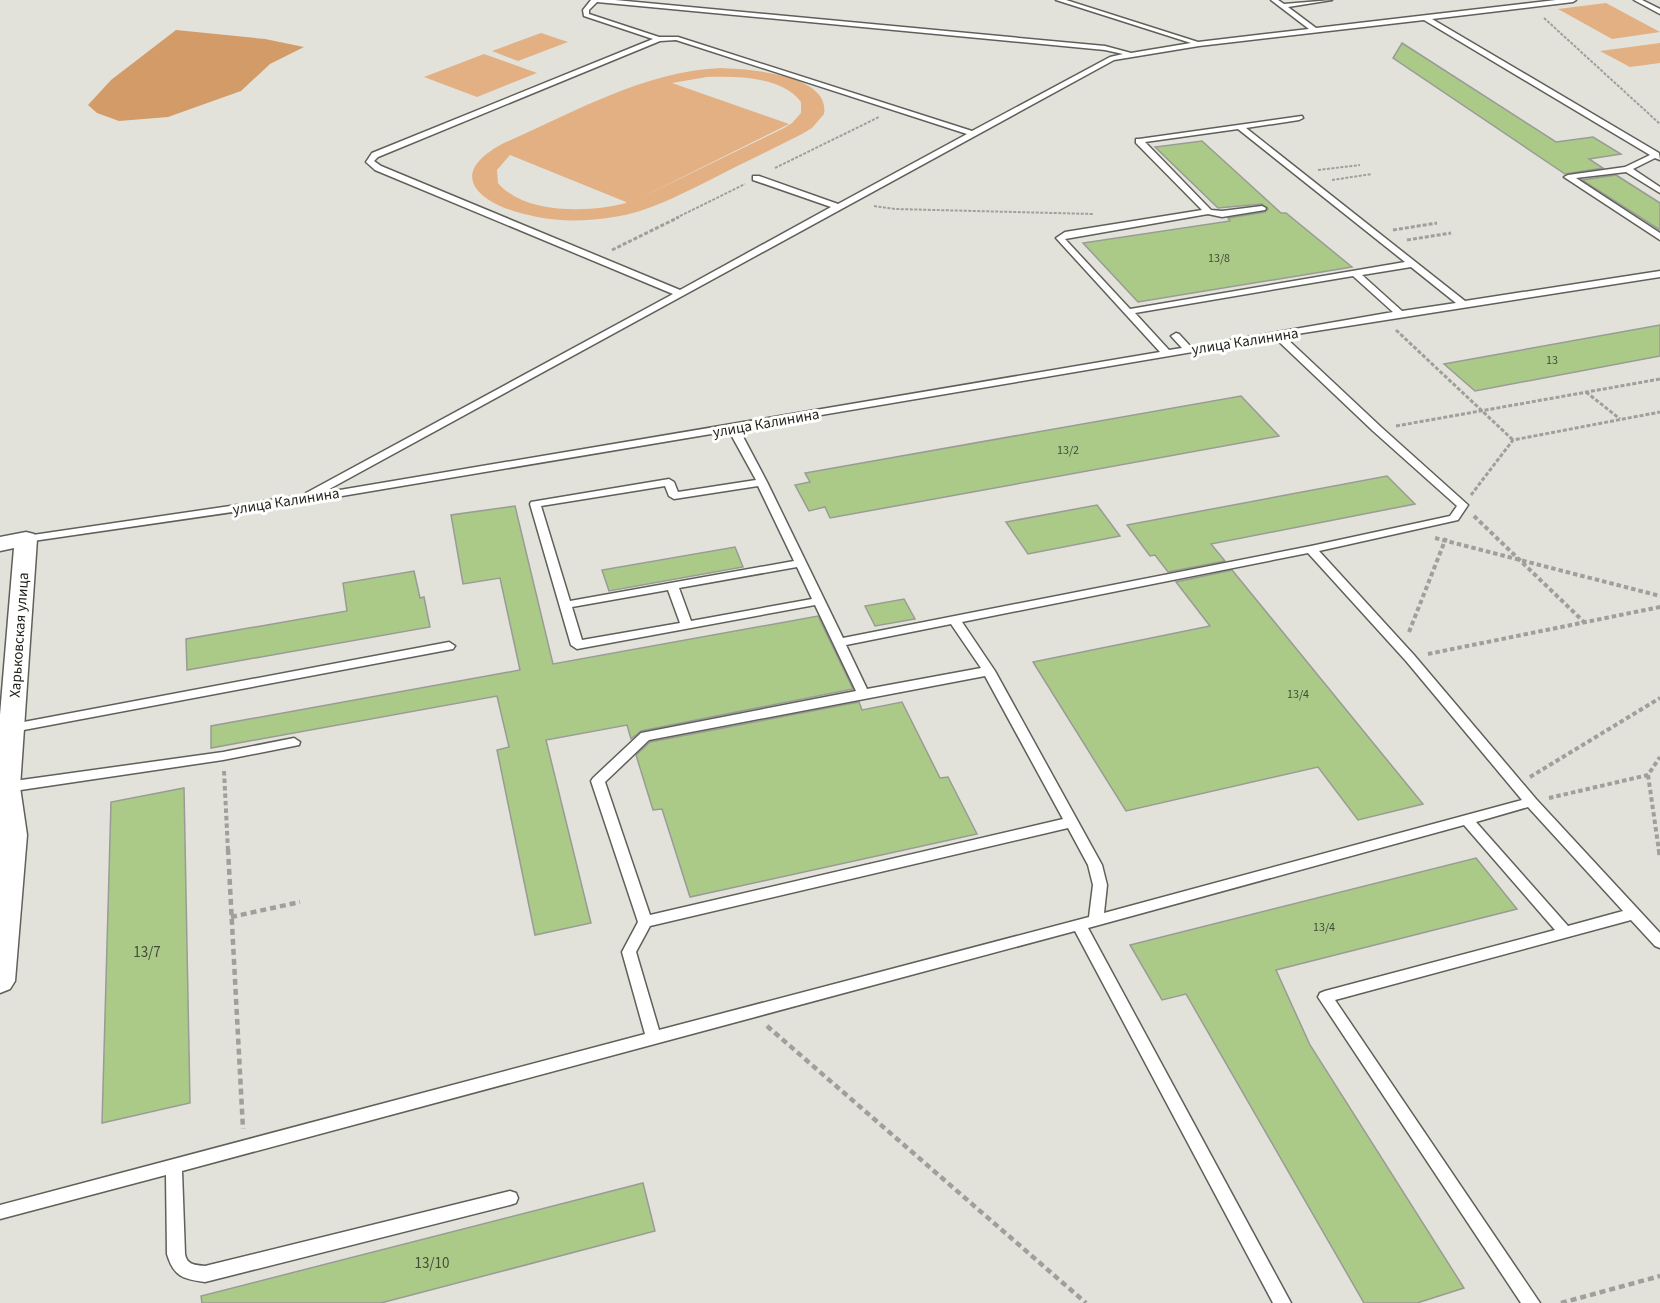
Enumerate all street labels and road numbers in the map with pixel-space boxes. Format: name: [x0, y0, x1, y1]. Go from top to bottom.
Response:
street label: улица Калинина: [1190, 323, 1300, 360]
street label: улица Калинина: [711, 404, 821, 443]
street label: улица Калинина: [231, 483, 341, 520]
street label: Харьковская улица: [5, 572, 34, 698]

